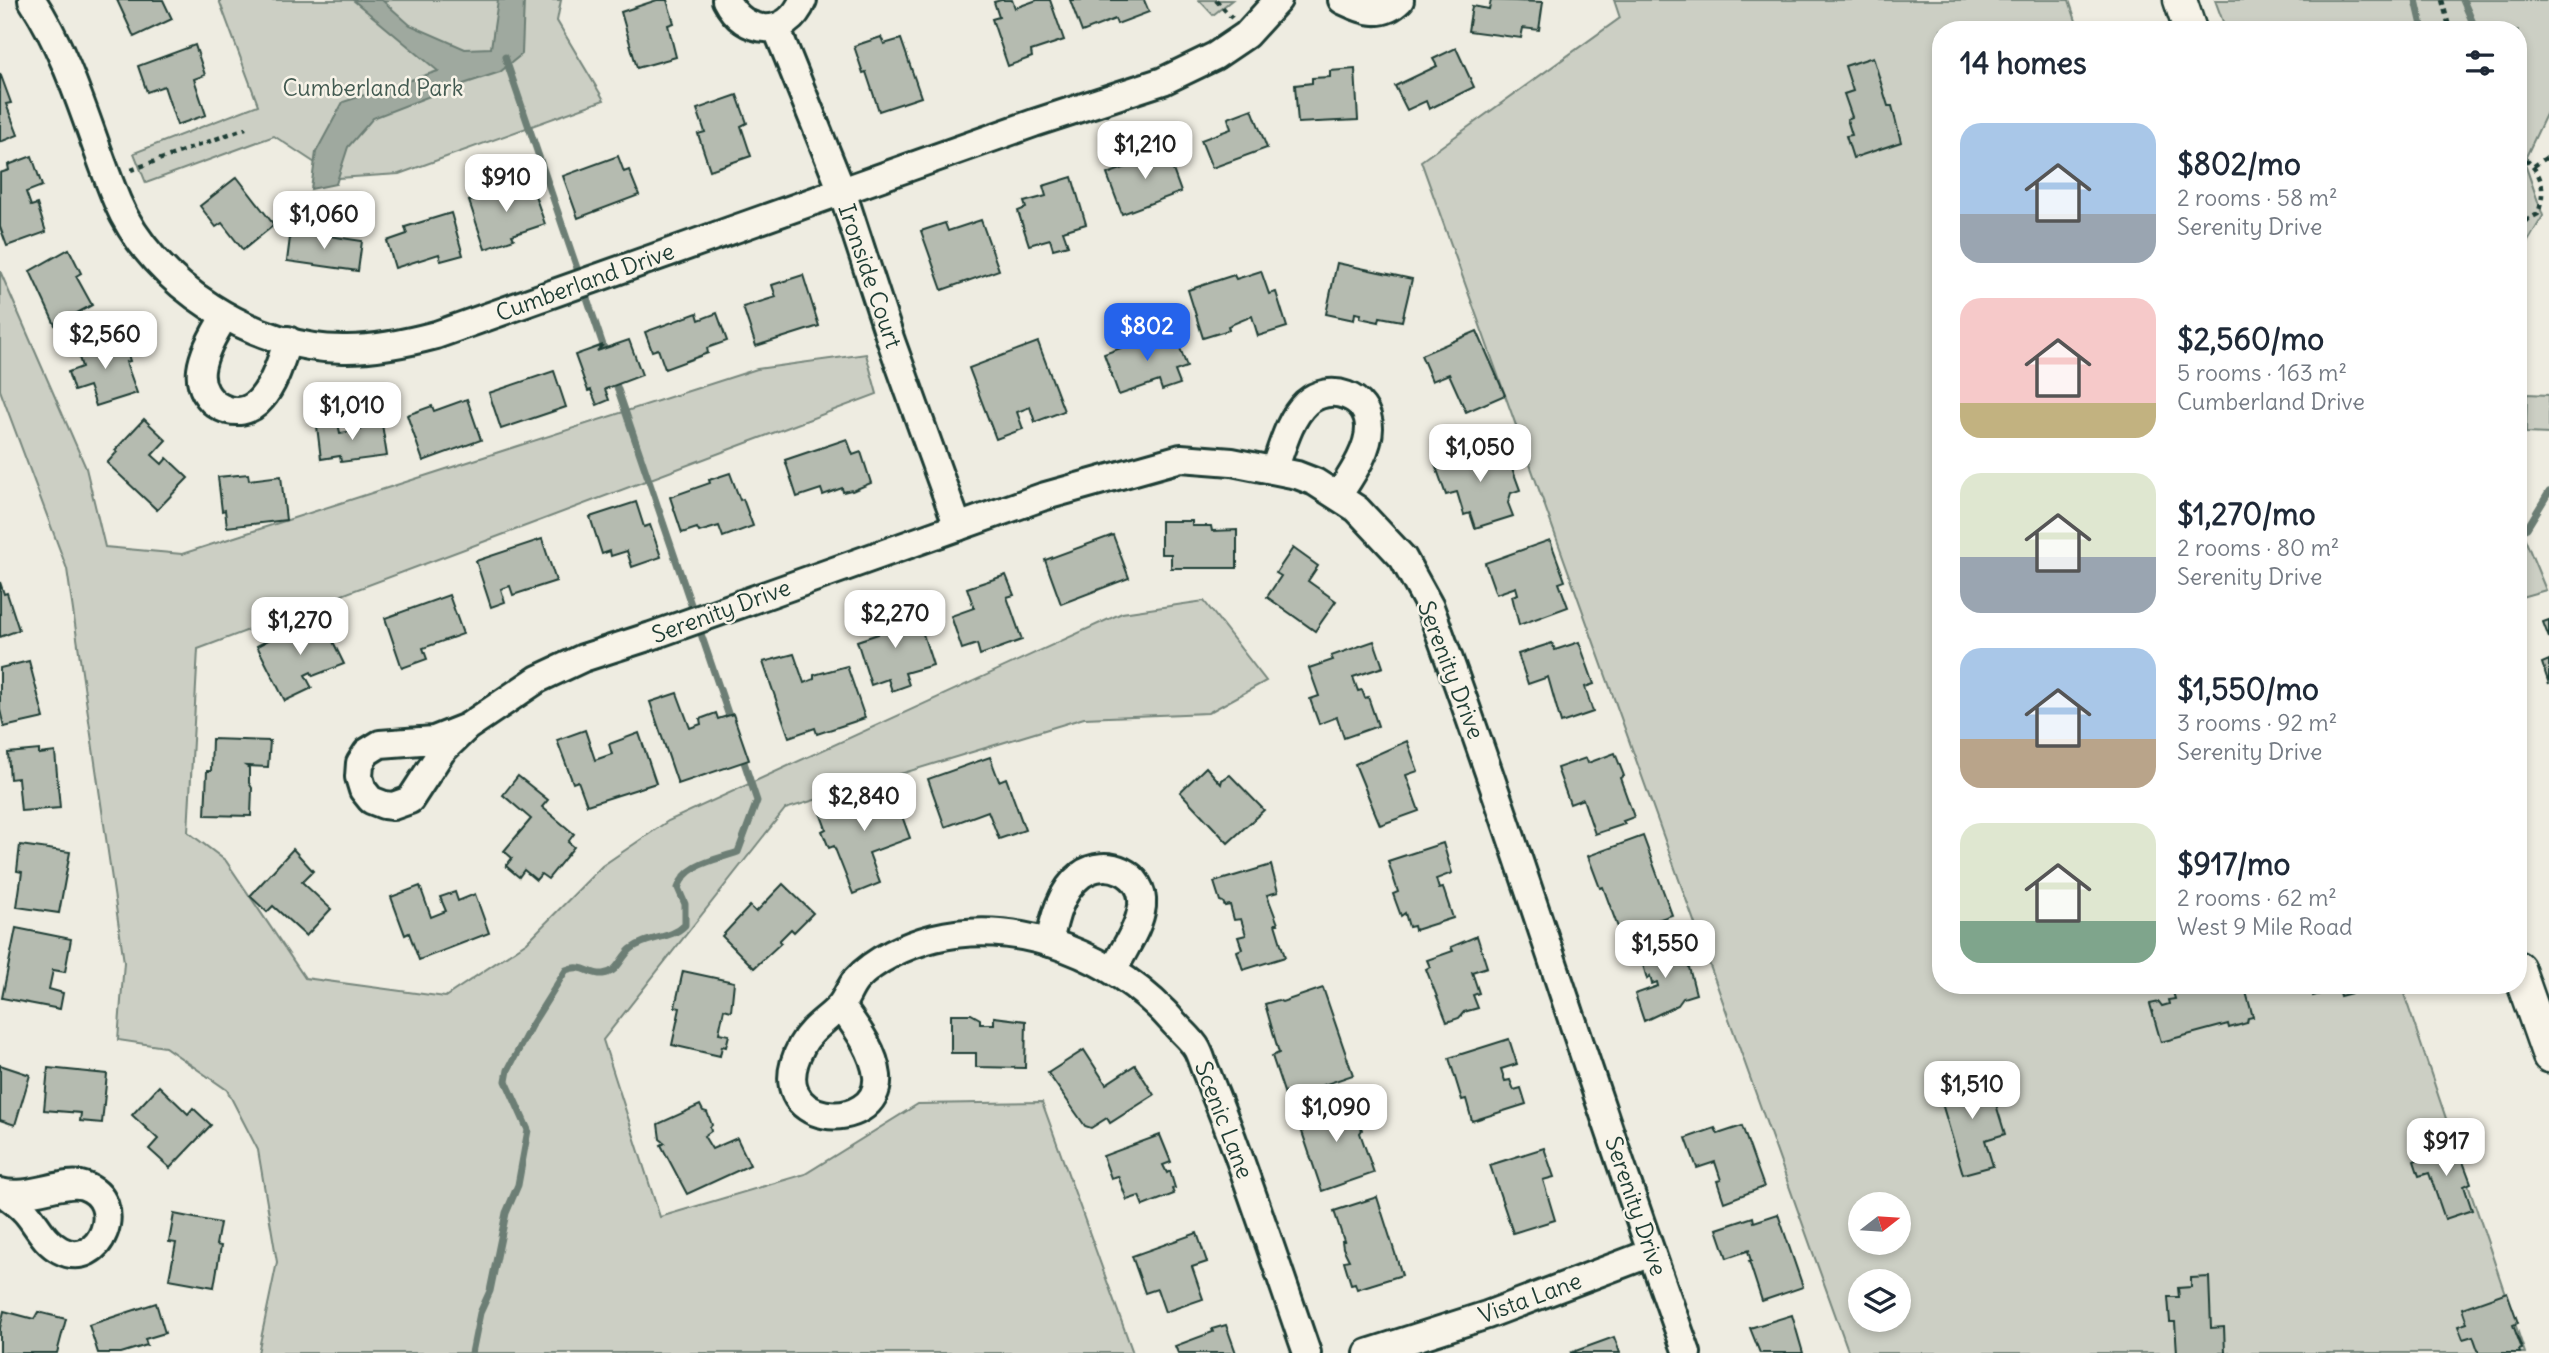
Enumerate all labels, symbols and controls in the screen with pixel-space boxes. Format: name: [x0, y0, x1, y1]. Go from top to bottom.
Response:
text: 14 homes: [1960, 44, 2087, 82]
icon: filters: [2461, 44, 2499, 82]
park label: Cumberland Park: [283, 73, 464, 102]
pin: $1,210: [1088, 122, 1202, 181]
text: $1,210: [1113, 129, 1177, 158]
text: $802/mo: [2177, 145, 2301, 183]
icon: home: [2016, 151, 2100, 235]
pin: $910: [465, 154, 547, 214]
text: $910: [481, 162, 531, 191]
text: 2 rooms · 58 m²: [2177, 183, 2338, 212]
pin: $1,060: [267, 191, 381, 251]
text: $1,060: [289, 199, 359, 228]
street label: Ironside Court: [832, 200, 909, 352]
text: Serenity Drive: [2177, 212, 2322, 241]
street label: Cumberland Drive: [492, 236, 678, 327]
pin: $802: [1106, 304, 1188, 363]
text: $802: [1120, 311, 1174, 340]
pin: $2,560: [48, 312, 162, 371]
text: $2,560: [69, 319, 141, 348]
text: $2,560/mo: [2177, 320, 2324, 358]
icon: home: [2016, 326, 2100, 410]
text: 5 rooms · 163 m²: [2177, 358, 2347, 387]
pin: $1,010: [295, 382, 409, 442]
text: Cumberland Drive: [2177, 387, 2365, 416]
text: $1,010: [319, 390, 385, 419]
pin: $1,050: [1423, 424, 1537, 484]
text: $1,050: [1445, 432, 1515, 461]
text: $1,270/mo: [2177, 495, 2316, 533]
icon: home: [2016, 501, 2100, 585]
text: 2 rooms · 80 m²: [2177, 533, 2339, 562]
text: Serenity Drive: [2177, 562, 2322, 591]
street label: Serenity Drive: [648, 572, 794, 649]
pin: $2,270: [838, 590, 952, 650]
street label: Serenity Drive: [1412, 597, 1491, 743]
pin: $1,270: [243, 598, 357, 657]
text: $2,270: [860, 598, 930, 627]
text: $1,270: [267, 605, 333, 634]
text: $1,550/mo: [2177, 670, 2319, 708]
icon: home: [2016, 676, 2100, 760]
text: 3 rooms · 92 m²: [2177, 708, 2337, 737]
text: Serenity Drive: [2177, 737, 2322, 766]
pin: $2,840: [807, 774, 921, 833]
text: $2,840: [828, 781, 900, 810]
text: $917/mo: [2177, 845, 2290, 883]
icon: home: [2016, 851, 2100, 935]
text: 2 rooms · 62 m²: [2177, 883, 2337, 912]
text: West 9 Mile Road: [2177, 912, 2353, 941]
pin: $1,550: [1608, 920, 1722, 980]
text: $1,550: [1631, 928, 1699, 957]
street label: Scenic Lane: [1189, 1057, 1260, 1183]
pin: $1,510: [1915, 1062, 2029, 1121]
text: $1,510: [1940, 1069, 2004, 1098]
pin: $1,090: [1279, 1084, 1393, 1144]
text: $1,090: [1301, 1092, 1371, 1121]
pin: $917: [2405, 1118, 2487, 1178]
text: $917: [2423, 1126, 2469, 1155]
street label: Serenity Drive: [1599, 1132, 1674, 1279]
north arrow: [1848, 1192, 1911, 1255]
map controls: [1848, 1192, 1911, 1332]
street label: Vista Lane: [1474, 1266, 1585, 1330]
button: layers: [1848, 1269, 1911, 1332]

